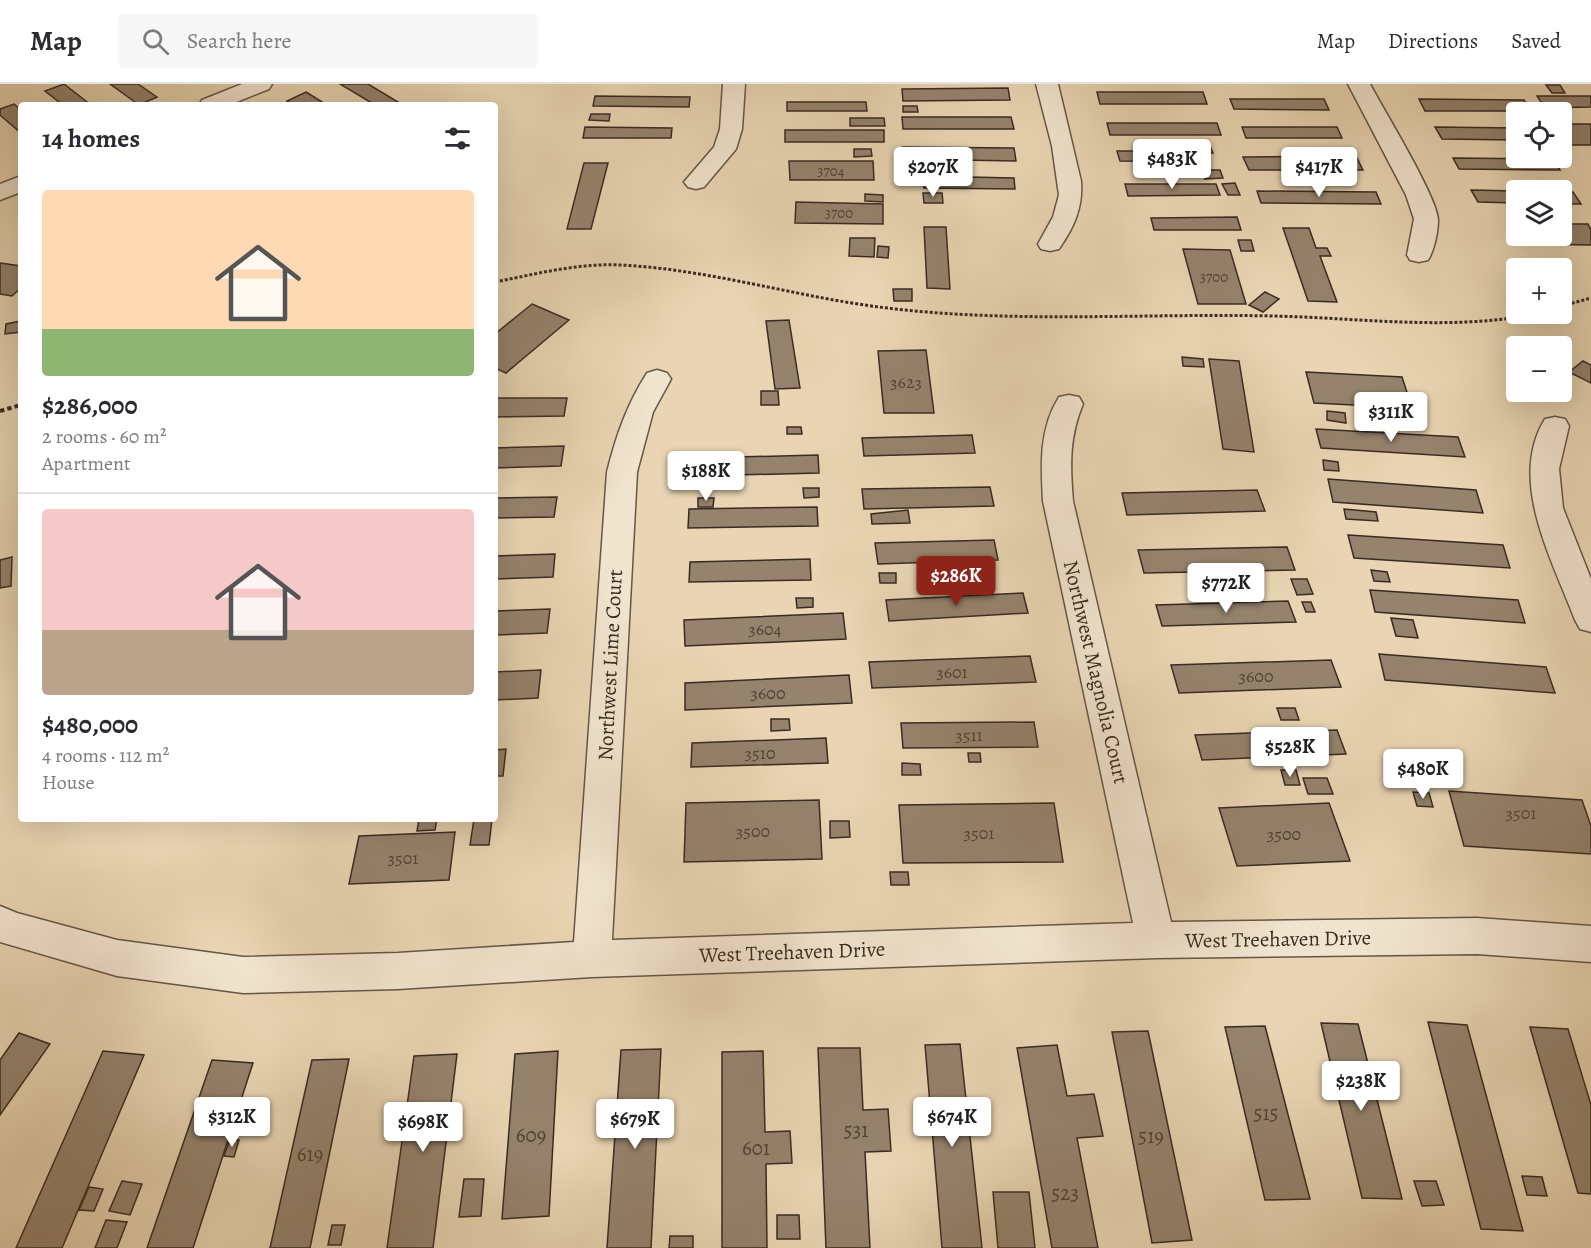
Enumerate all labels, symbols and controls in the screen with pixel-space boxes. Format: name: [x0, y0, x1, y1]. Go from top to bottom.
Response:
search box: [118, 14, 538, 68]
text: Map: [30, 22, 82, 60]
icon: search: [139, 25, 172, 58]
text: Search here: [187, 26, 291, 56]
text: Map: [1317, 27, 1355, 55]
text: Directions: [1388, 27, 1478, 55]
text: Saved: [1511, 27, 1561, 55]
map controls: [1506, 102, 1572, 402]
button: locate: [1506, 102, 1572, 168]
text: 14 homes: [42, 121, 140, 156]
icon: filters: [441, 122, 474, 155]
pin: $483K: [1130, 139, 1214, 190]
text: $483K: [1147, 145, 1197, 172]
pin: $207K: [891, 147, 975, 198]
pin: $417K: [1277, 147, 1361, 198]
text: $207K: [908, 153, 958, 180]
text: $417K: [1295, 153, 1343, 180]
house number: 3704: [817, 161, 845, 181]
button: layers: [1506, 180, 1572, 246]
house number: 3700: [825, 203, 853, 223]
icon: home: [204, 229, 312, 337]
button: +: [1506, 258, 1572, 324]
house number: 3700: [1200, 267, 1228, 287]
button: −: [1506, 336, 1572, 402]
house number: 3623: [890, 370, 922, 394]
text: $286,000: [42, 388, 138, 423]
pin: $311K: [1349, 392, 1433, 443]
text: $311K: [1368, 398, 1414, 425]
text: 2 rooms · 60 m²: [42, 423, 166, 450]
text: Apartment: [42, 450, 131, 477]
pin: $188K: [664, 451, 748, 502]
text: $188K: [682, 457, 730, 484]
icon: home: [204, 548, 312, 656]
pin: $286K: [914, 556, 998, 607]
street label: Northwest Magnolia Court: [1057, 557, 1135, 787]
text: $286K: [930, 562, 982, 589]
pin: $772K: [1184, 563, 1268, 614]
street label: Northwest Lime Court: [591, 569, 629, 761]
text: $772K: [1201, 569, 1251, 596]
house number: 3604: [748, 617, 782, 641]
house number: 3601: [936, 660, 968, 684]
house number: 3600: [1239, 664, 1274, 688]
house number: 3600: [751, 681, 786, 705]
text: $480,000: [42, 707, 138, 742]
house number: 3511: [955, 723, 983, 747]
pin: $528K: [1248, 727, 1332, 778]
text: $528K: [1265, 733, 1315, 760]
house number: 3510: [745, 741, 775, 765]
text: 4 rooms · 112 m²: [42, 742, 169, 769]
pin: $480K: [1381, 749, 1465, 800]
text: $480K: [1397, 755, 1449, 782]
text: House: [42, 769, 94, 796]
house number: 3501: [1506, 801, 1536, 825]
house number: 3500: [736, 819, 770, 843]
house number: 3501: [964, 821, 994, 845]
house number: 3500: [1267, 822, 1301, 846]
house number: 3501: [388, 846, 418, 870]
street label: West Treehaven Drive: [1184, 923, 1371, 955]
street label: West Treehaven Drive: [697, 935, 886, 969]
pin: $238K: [1319, 1061, 1403, 1112]
text: $238K: [1336, 1067, 1386, 1094]
pin: $312K: [190, 1097, 274, 1148]
pin: $674K: [910, 1097, 994, 1148]
pin: $679K: [593, 1099, 677, 1150]
house number: 515: [1253, 1099, 1279, 1127]
pin: $698K: [381, 1102, 465, 1153]
text: $312K: [208, 1103, 256, 1130]
text: $674K: [927, 1103, 977, 1130]
text: $679K: [610, 1105, 660, 1132]
text: $698K: [398, 1108, 448, 1135]
house number: 531: [844, 1116, 868, 1144]
house number: 609: [516, 1121, 546, 1149]
house number: 519: [1138, 1122, 1164, 1150]
house number: 601: [742, 1134, 770, 1162]
house number: 619: [297, 1140, 323, 1168]
house number: 523: [1051, 1179, 1079, 1207]

